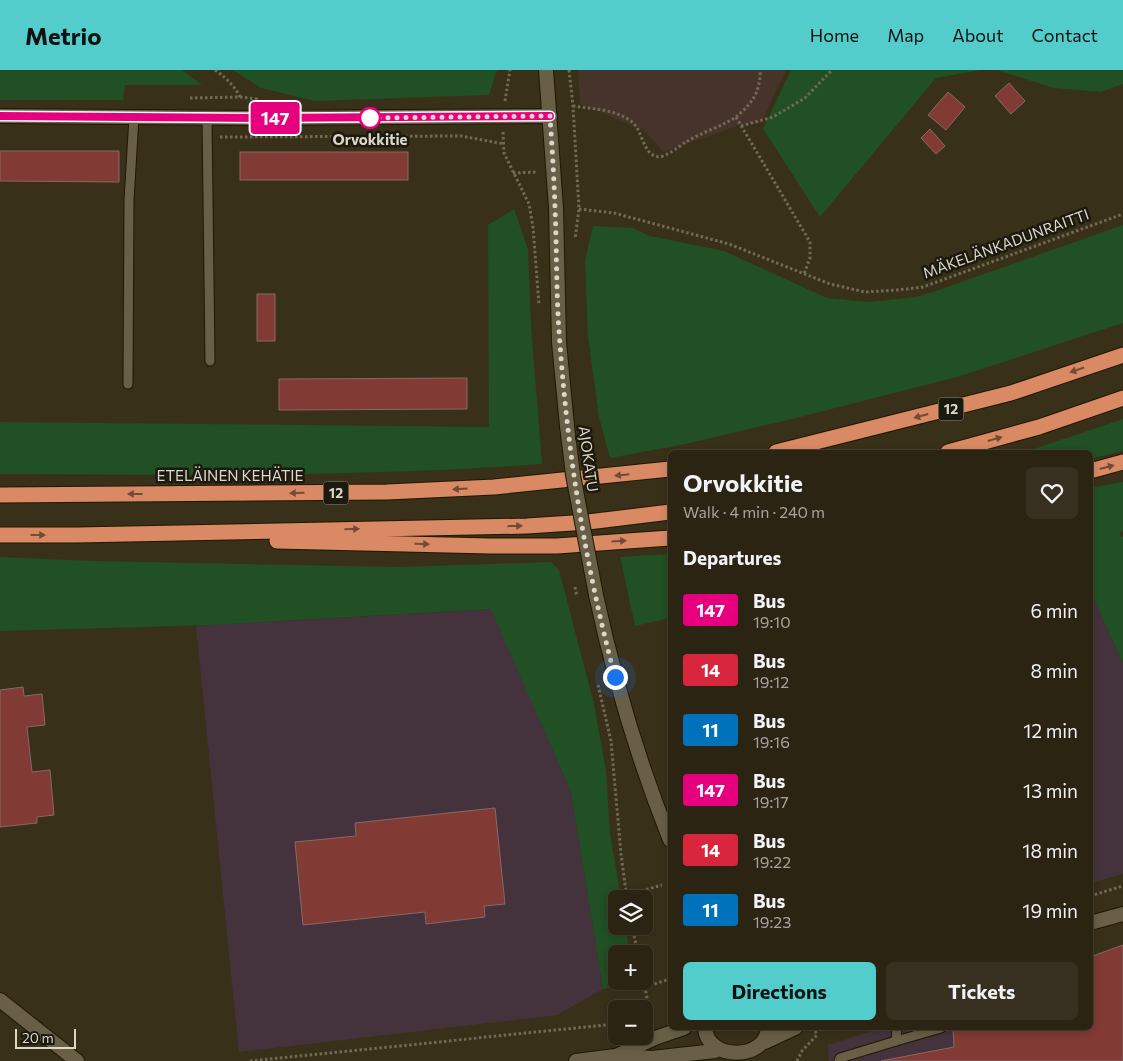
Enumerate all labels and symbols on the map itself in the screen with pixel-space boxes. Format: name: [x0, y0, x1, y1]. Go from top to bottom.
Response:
line badge: 147: [246, 102, 304, 134]
marker: Orvokkitie: [359, 107, 381, 129]
place label: Orvokkitie: [333, 130, 408, 148]
street label: MÄKELÄNKADUNRAITTI: [920, 205, 1091, 282]
one-way arrow: [1069, 367, 1084, 375]
road number: 12: [938, 398, 964, 420]
one-way arrow: [914, 413, 929, 421]
street label: AJOKATU: [575, 425, 603, 493]
one-way arrow: [988, 435, 1003, 443]
one-way arrow: [1099, 462, 1114, 470]
street label: ETELÄINEN KEHÄTIE: [157, 466, 304, 484]
one-way arrow: [613, 471, 629, 479]
road number: 12: [324, 482, 348, 504]
one-way arrow: [451, 485, 467, 493]
one-way arrow: [127, 490, 143, 498]
one-way arrow: [289, 490, 305, 498]
one-way arrow: [507, 522, 523, 530]
one-way arrow: [345, 525, 361, 533]
one-way arrow: [30, 531, 46, 539]
one-way arrow: [612, 537, 628, 545]
one-way arrow: [414, 541, 430, 549]
your location: [603, 665, 628, 690]
scale bar: [15, 1026, 76, 1049]

